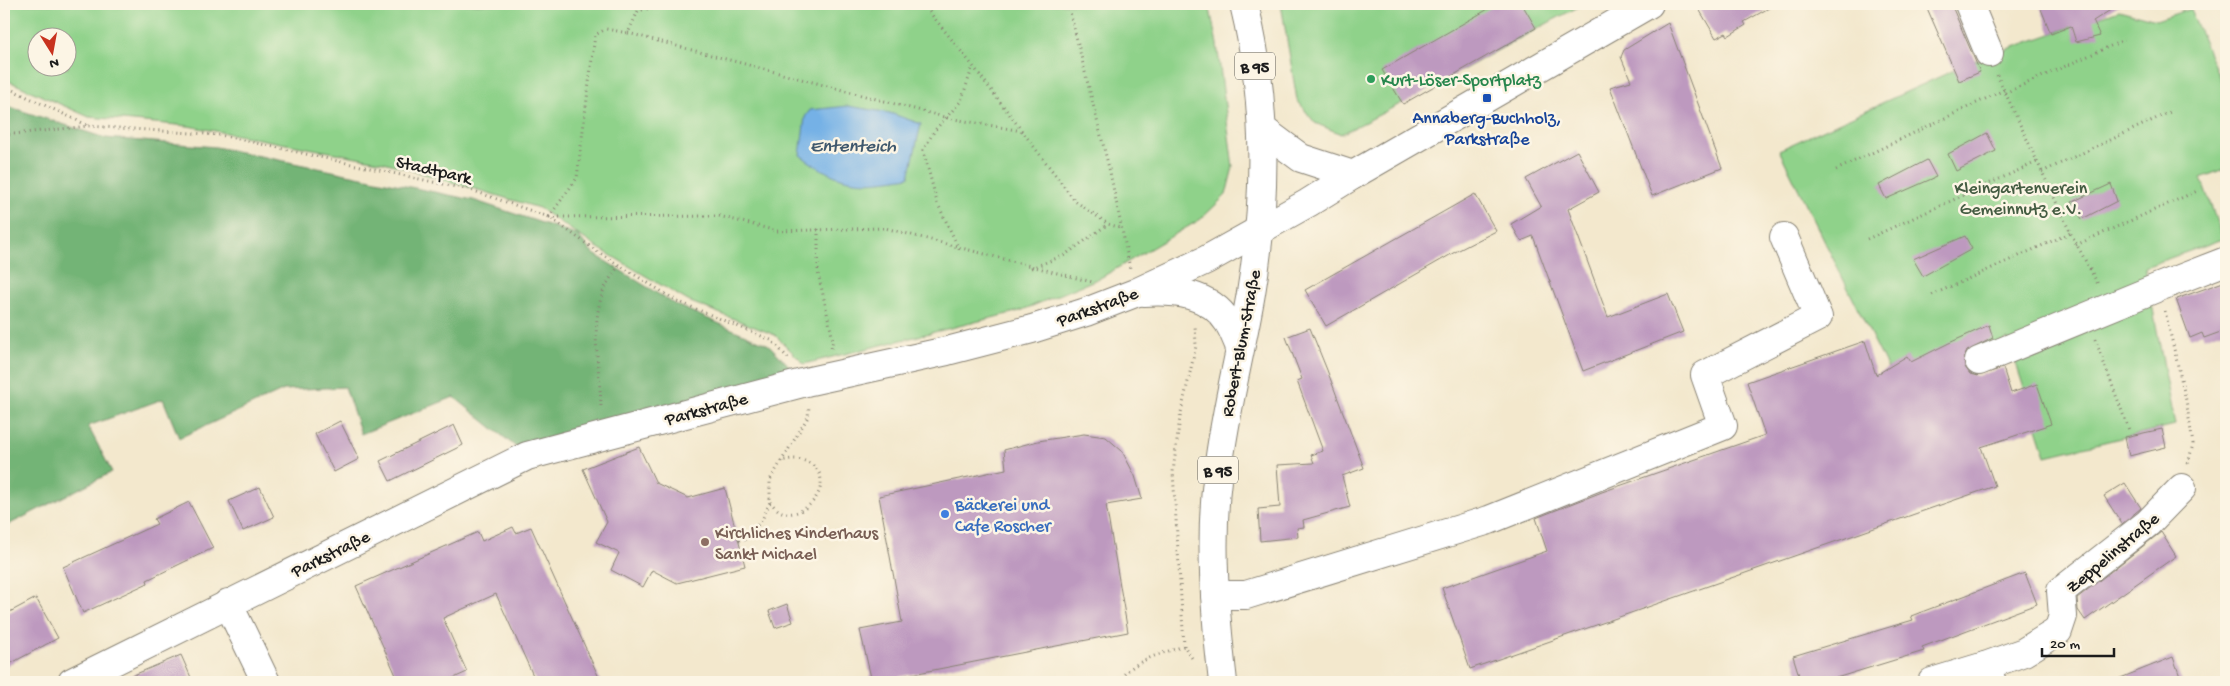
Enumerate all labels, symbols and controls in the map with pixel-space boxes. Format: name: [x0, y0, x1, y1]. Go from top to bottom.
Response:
north arrow: [28, 28, 78, 78]
road number: B 95: [1235, 52, 1275, 80]
text: N: [48, 53, 60, 72]
place label: Kurt-Löser-Sportplatz: [1381, 71, 1542, 92]
marker: Kurt-Löser-Sportplatz: [1365, 73, 1377, 85]
marker: Annaberg-Buchholz, Parkstraße: [1481, 92, 1493, 104]
place label: Annaberg-Buchholz, Parkstraße: [1413, 109, 1561, 151]
water label: Ententeich: [810, 136, 897, 159]
street label: Stadtpark: [394, 153, 475, 191]
park label: Kleingartenverein Gemeinnutz e.V.: [1955, 179, 2088, 221]
street label: Robert-Blum-Straße: [1218, 268, 1267, 419]
street label: Parkstraße: [1053, 284, 1142, 333]
street label: Parkstraße: [662, 389, 751, 432]
road number: B 95: [1198, 456, 1238, 484]
place label: Bäckerei und Cafe Roscher: [954, 496, 1052, 538]
marker: Bäckerei und Cafe Roscher: [939, 508, 951, 520]
street label: Zeppelinstraße: [2063, 508, 2165, 599]
place label: Kirchliches Kinderhaus Sankt Michael: [715, 524, 879, 566]
street label: Parkstraße: [287, 527, 374, 584]
marker: Kirchliches Kinderhaus Sankt Michael: [699, 536, 711, 548]
scale bar: [2042, 626, 2115, 658]
text: 20 m: [2050, 636, 2080, 654]

